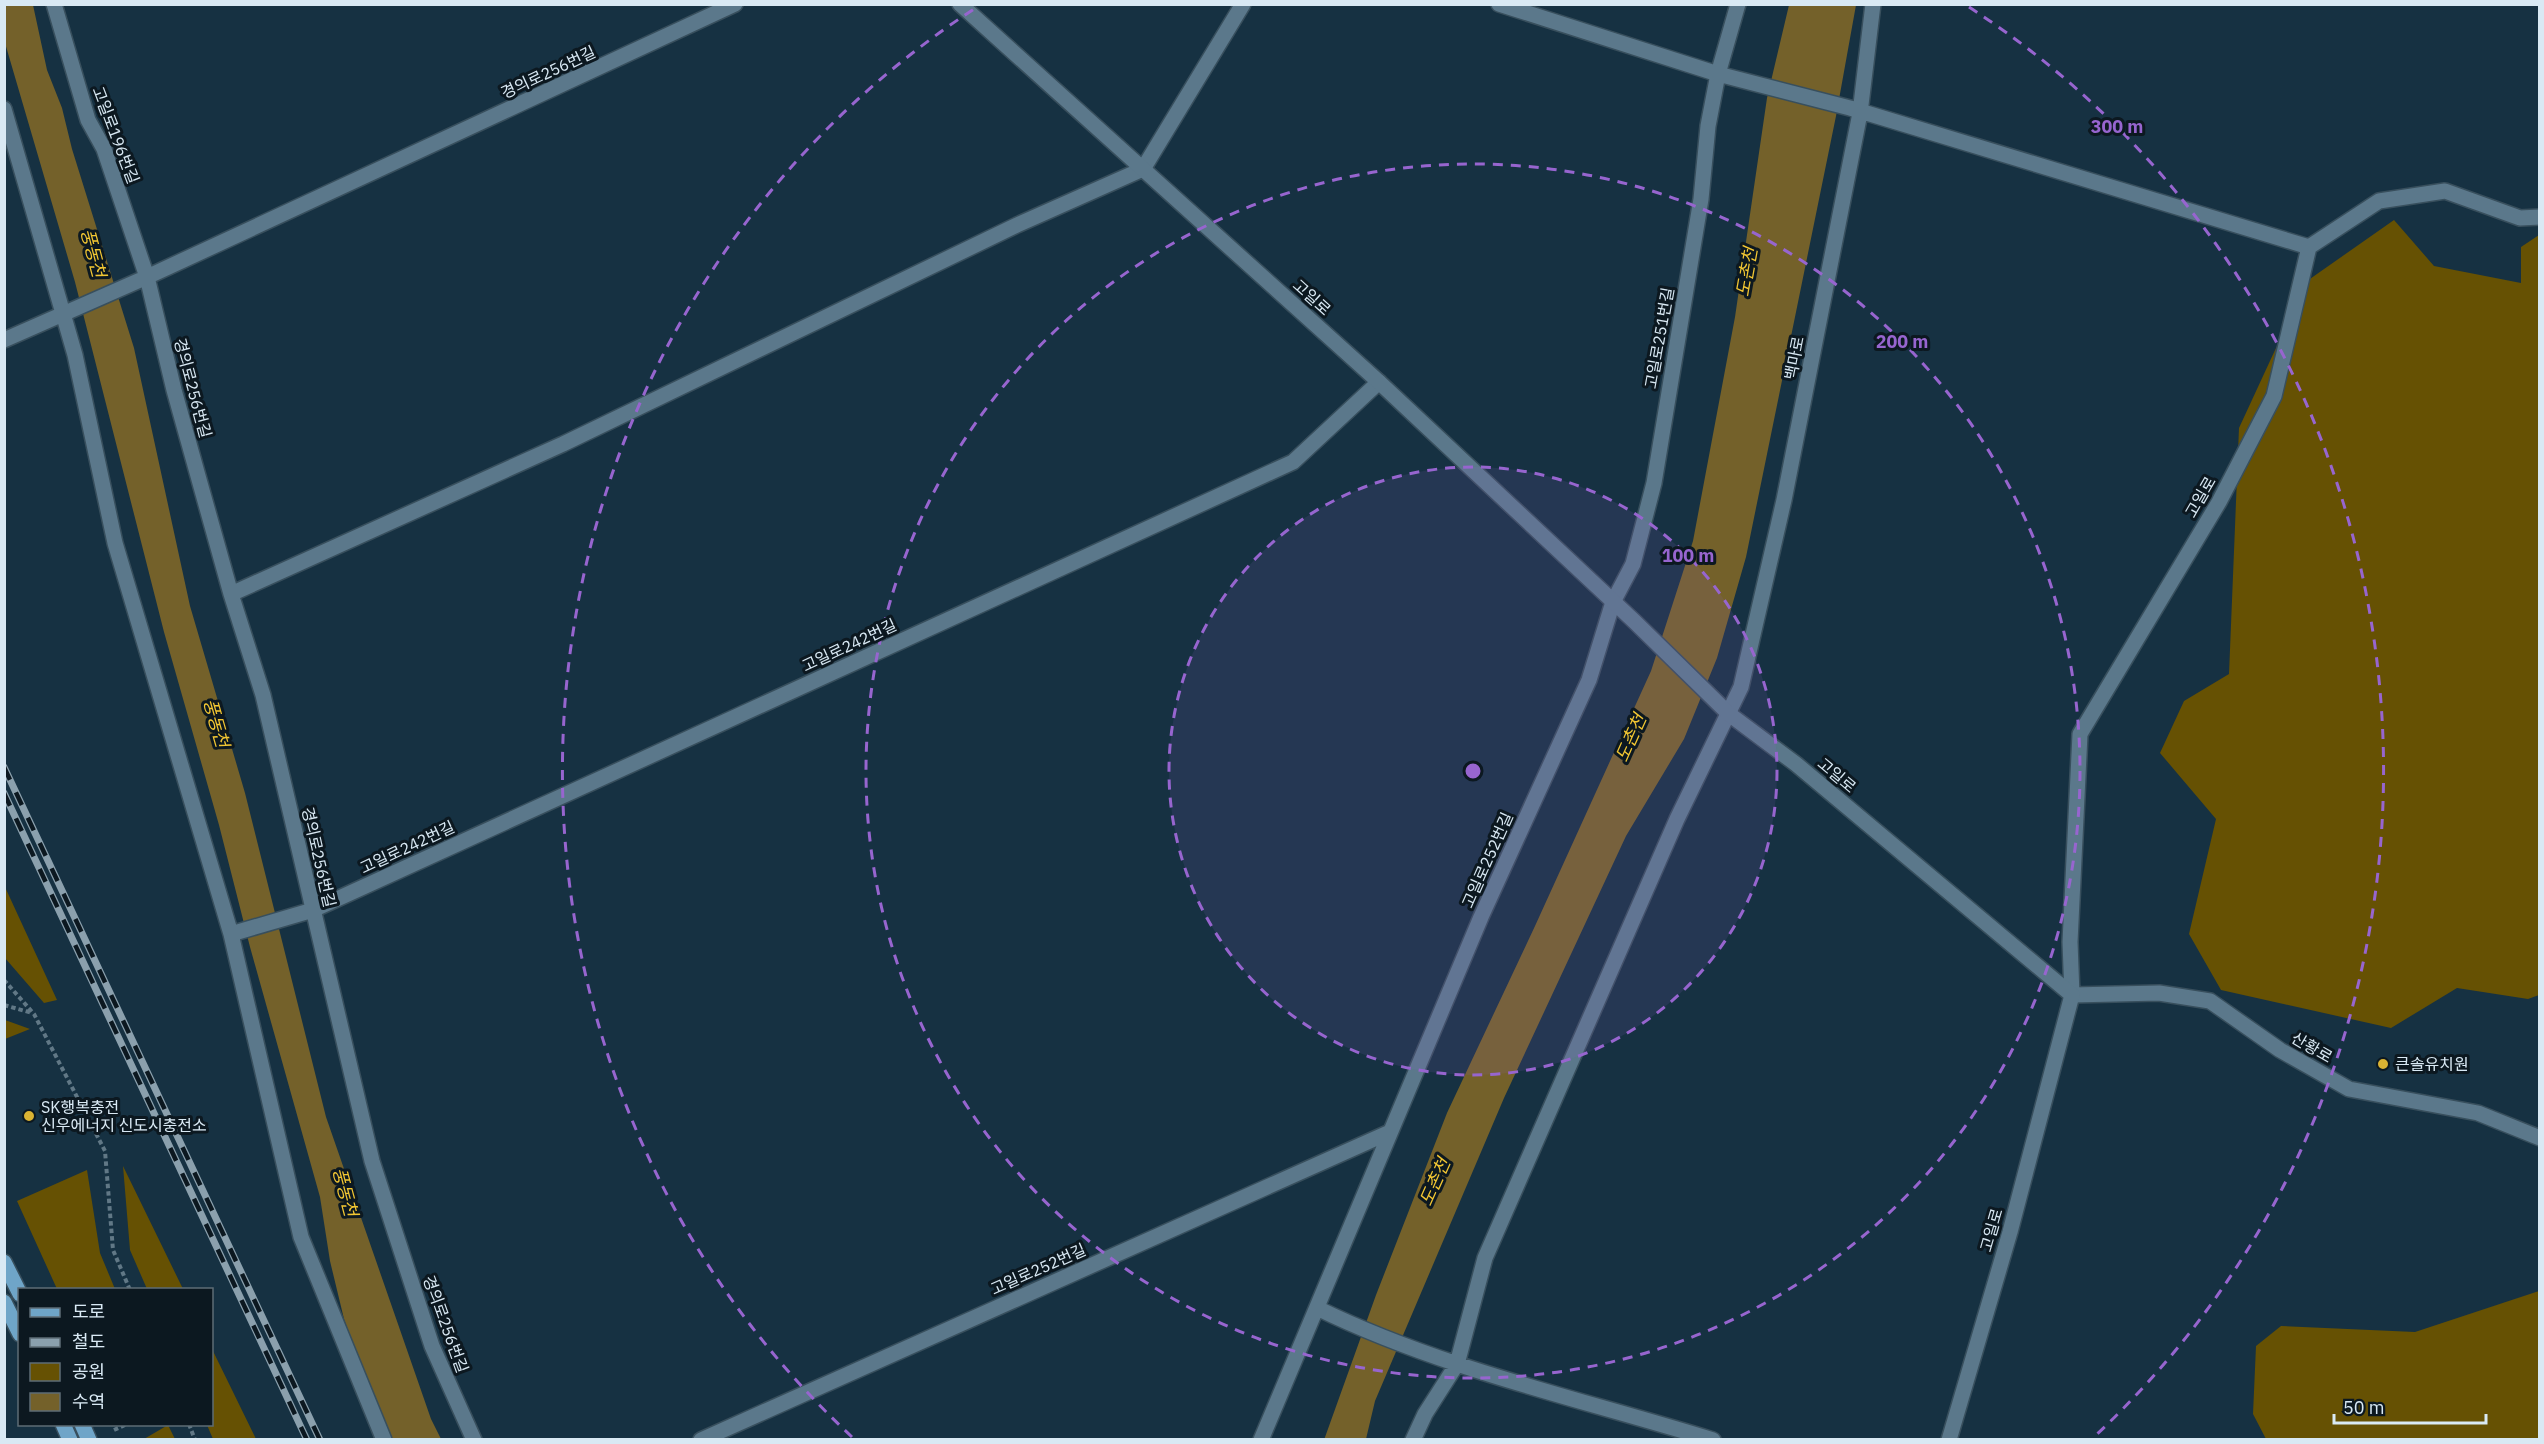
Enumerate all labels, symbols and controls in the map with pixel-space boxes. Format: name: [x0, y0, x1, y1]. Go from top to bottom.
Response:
street label: 경의로256번길: [497, 41, 599, 103]
street label: 고일로196번길: [88, 84, 144, 186]
text: 300 m: [2091, 115, 2143, 138]
water label: 풍동천: [76, 226, 112, 282]
water label: 도촌천: [1731, 243, 1763, 298]
street label: 고일로: [1289, 275, 1335, 319]
street label: 고일로251번길: [1640, 286, 1678, 390]
text: 200 m: [1876, 330, 1928, 353]
street label: 백마로: [1780, 334, 1808, 382]
street label: 경의로256번길: [170, 336, 216, 440]
street label: 고일로: [2180, 473, 2220, 521]
text: 100 m: [1662, 544, 1714, 567]
street label: 고일로242번길: [798, 614, 900, 676]
water label: 풍동천: [199, 696, 235, 752]
water label: 도촌천: [1610, 708, 1652, 765]
street label: 고일로: [1814, 753, 1861, 797]
centre of rings: [1463, 761, 1483, 781]
street label: 경의로256번길: [298, 805, 340, 909]
street label: 고일로252번길: [1457, 809, 1517, 911]
street label: 고일로242번길: [356, 816, 458, 878]
street label: 산황로: [2288, 1027, 2336, 1067]
place label: 큰솔유치원: [2395, 1054, 2469, 1074]
marker: 큰솔유치원: [2376, 1057, 2390, 1071]
place label: SK행복충전 신우에너지 신도시충전소: [41, 1097, 207, 1135]
marker: SK행복충전 신우에너지 신도시충전소: [22, 1109, 36, 1123]
water label: 도촌천: [1414, 1152, 1456, 1209]
water label: 풍동천: [328, 1165, 364, 1221]
street label: 고일로: [1975, 1206, 2007, 1254]
street label: 고일로252번길: [987, 1239, 1089, 1299]
street label: 경의로256번길: [419, 1272, 473, 1376]
legend: [18, 1288, 213, 1426]
text: 도로: [72, 1300, 105, 1323]
text: 철도: [72, 1330, 105, 1353]
text: 공원: [72, 1360, 105, 1383]
scale bar: [2334, 1387, 2486, 1425]
text: 수역: [72, 1390, 105, 1413]
text: 50 m: [2343, 1396, 2385, 1419]

